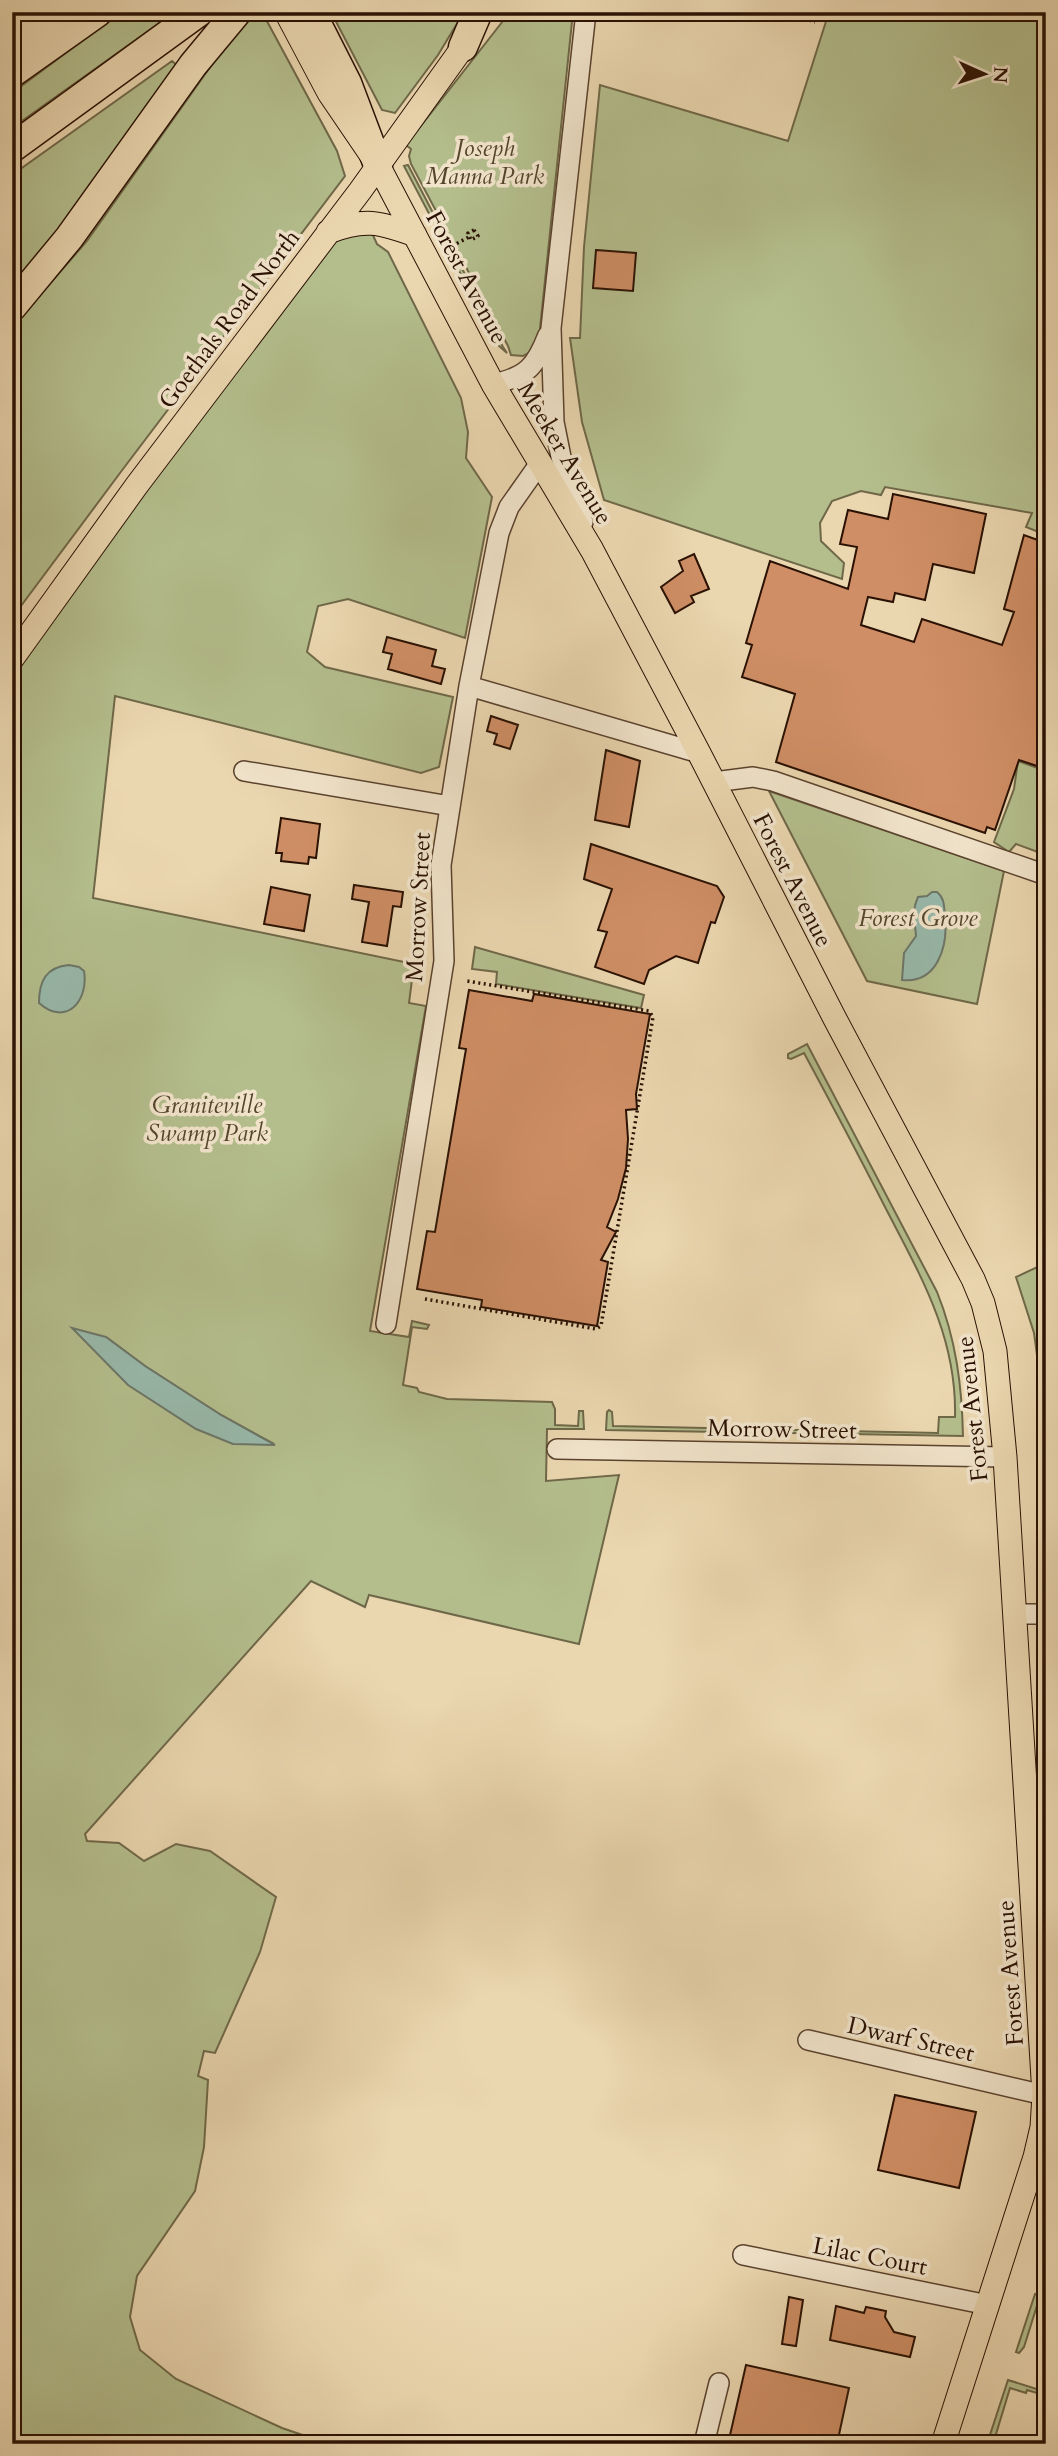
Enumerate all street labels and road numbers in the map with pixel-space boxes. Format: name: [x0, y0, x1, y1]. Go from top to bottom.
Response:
street label: Forest Avenue: [418, 205, 515, 350]
street label: Goethals Road North: [151, 223, 308, 416]
street label: Meeker Avenue: [509, 376, 620, 531]
street label: Forest Avenue: [745, 808, 840, 953]
street label: Morrow Street: [398, 831, 439, 983]
street label: Forest Avenue: [948, 1335, 997, 1483]
street label: Morrow Street: [707, 1412, 857, 1447]
street label: Forest Avenue: [989, 1899, 1032, 2047]
street label: Dwarf Street: [844, 2009, 978, 2070]
street label: Lilac Court: [810, 2229, 930, 2284]

